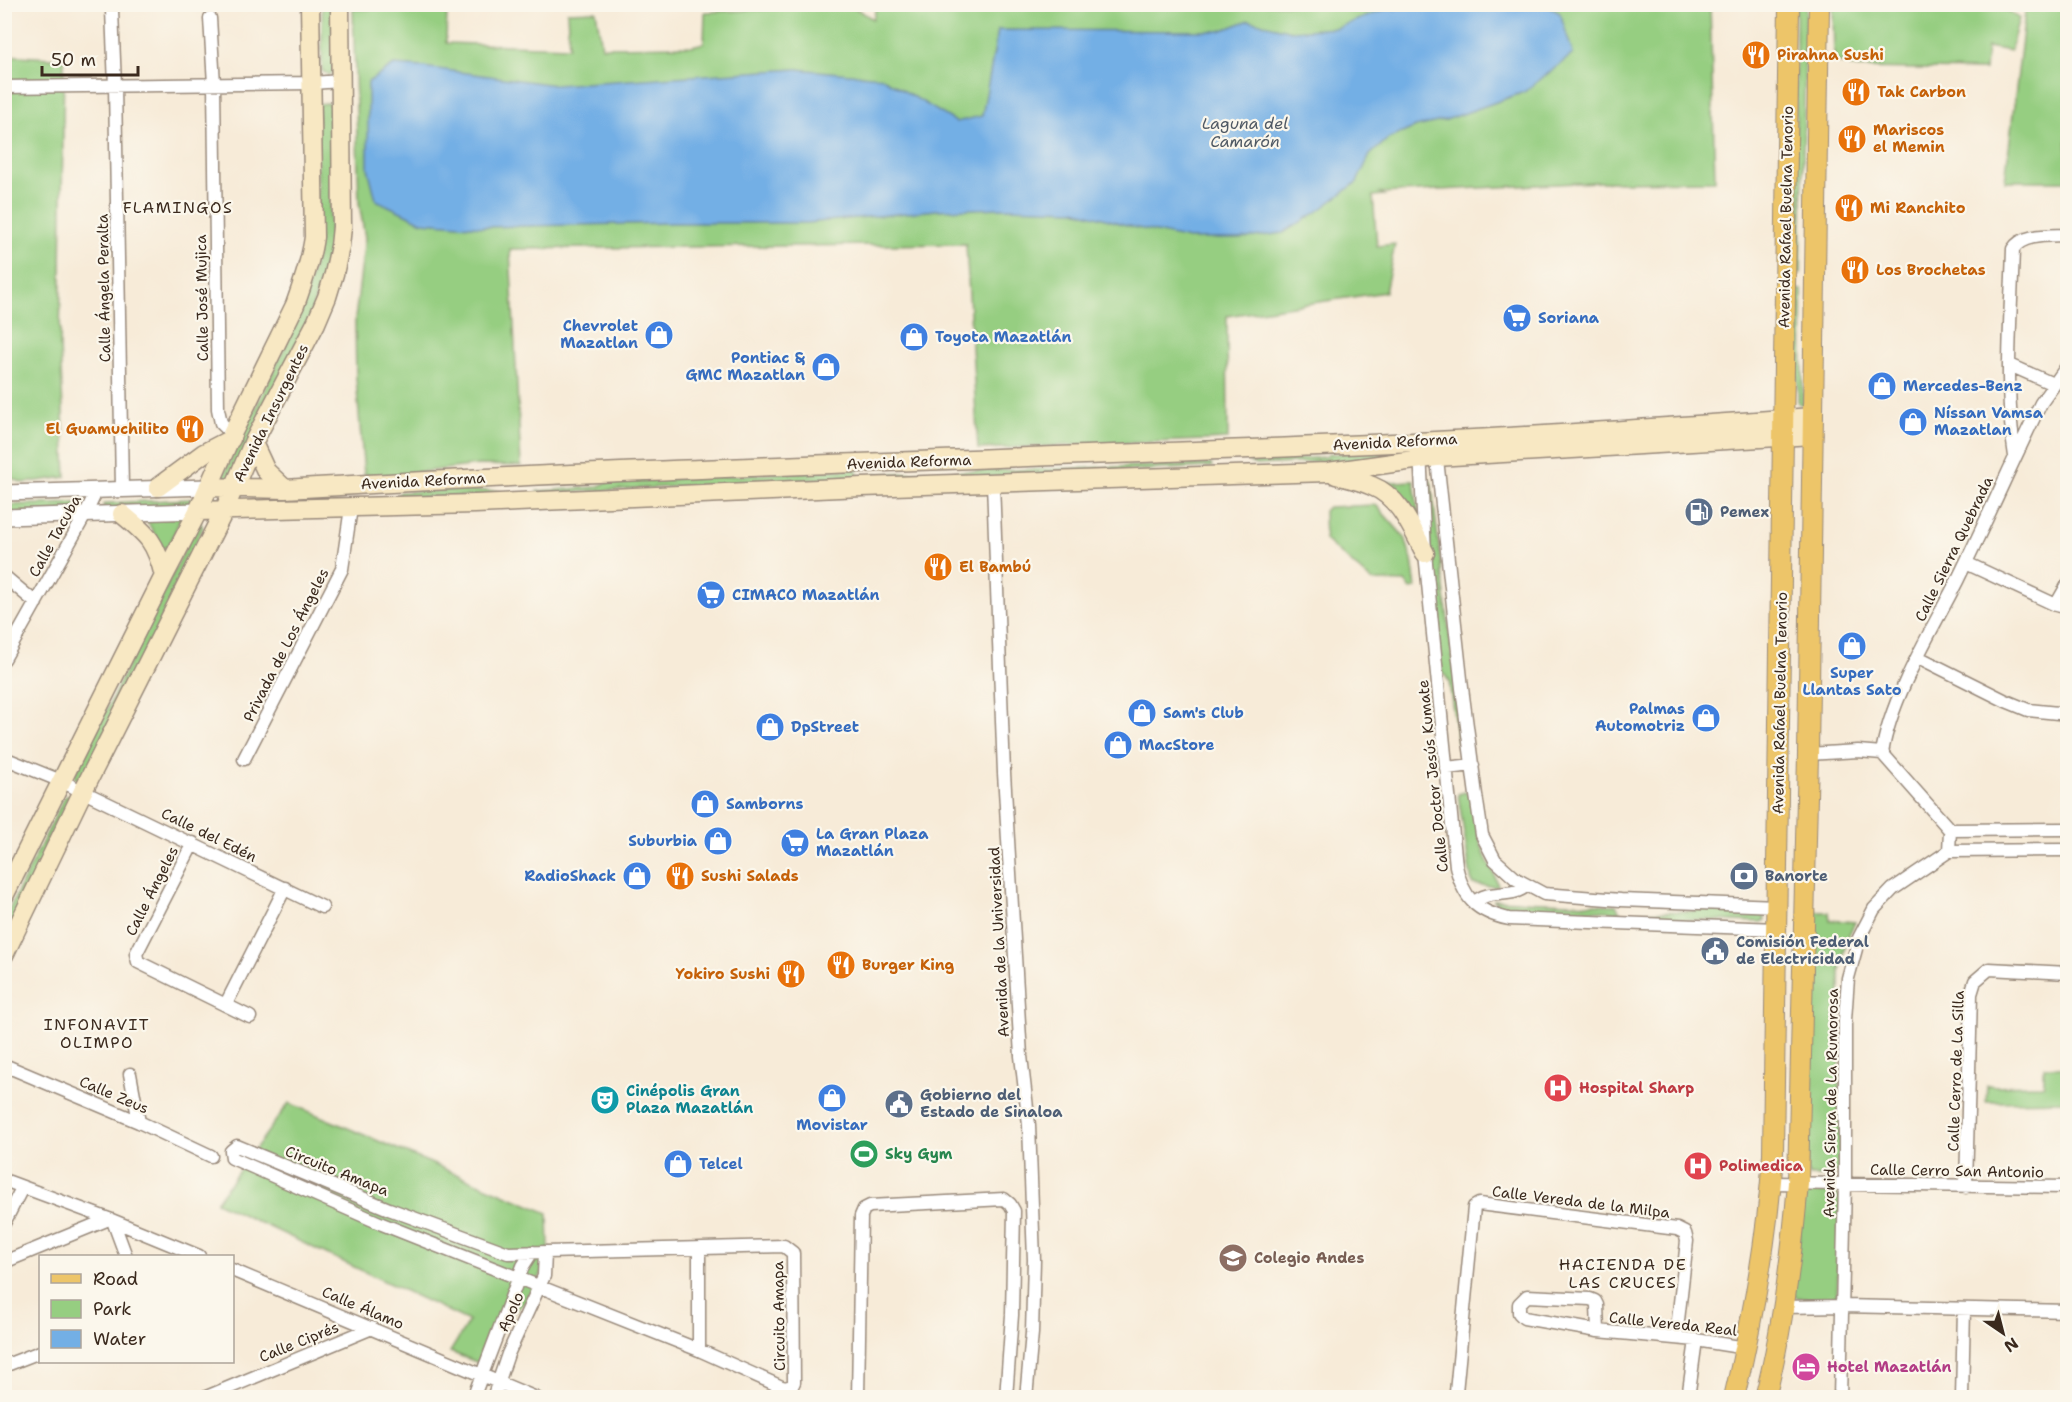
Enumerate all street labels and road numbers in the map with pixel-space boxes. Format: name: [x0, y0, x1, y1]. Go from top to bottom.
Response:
street label: Avenida Rafael Buelna Tenorio: [1774, 106, 1798, 328]
street label: Calle Ángela Peralta: [92, 213, 115, 362]
street label: Calle José Mujica: [191, 234, 213, 362]
street label: Avenida Insurgentes: [229, 341, 313, 485]
street label: Avenida Reforma: [1332, 429, 1459, 455]
street label: Avenida Reforma: [846, 450, 972, 474]
street label: Avenida Reforma: [360, 468, 487, 494]
street label: Calle Sierra Quebrada: [1910, 473, 1998, 625]
street label: Calle Tacuba: [24, 491, 86, 581]
street label: Privada de Los Ángeles: [238, 564, 333, 725]
street label: Avenida Rafael Buelna Tenorio: [1768, 592, 1792, 814]
street label: Calle Doctor Jesús Kumate: [1413, 679, 1453, 873]
street label: Calle del Edén: [158, 803, 260, 867]
street label: Calle Ángeles: [120, 842, 183, 939]
street label: Avenida de la Universidad: [984, 846, 1014, 1038]
street label: Avenida Sierra de La Rumorosa: [1819, 988, 1843, 1218]
street label: Calle Cerro de La Silla: [1943, 989, 1969, 1152]
street label: Calle Zeus: [76, 1071, 152, 1119]
street label: Circuito Amapa: [282, 1141, 392, 1201]
street label: Calle Cerro San Antonio: [1870, 1159, 2044, 1183]
street label: Calle Vereda de la Milpa: [1491, 1181, 1672, 1223]
street label: Circuito Amapa: [768, 1260, 790, 1371]
street label: Calle Álamo: [319, 1281, 407, 1334]
street label: Apolo: [493, 1289, 529, 1335]
street label: Calle Vereda Real: [1608, 1307, 1738, 1341]
street label: Calle Ciprés: [256, 1317, 342, 1367]

